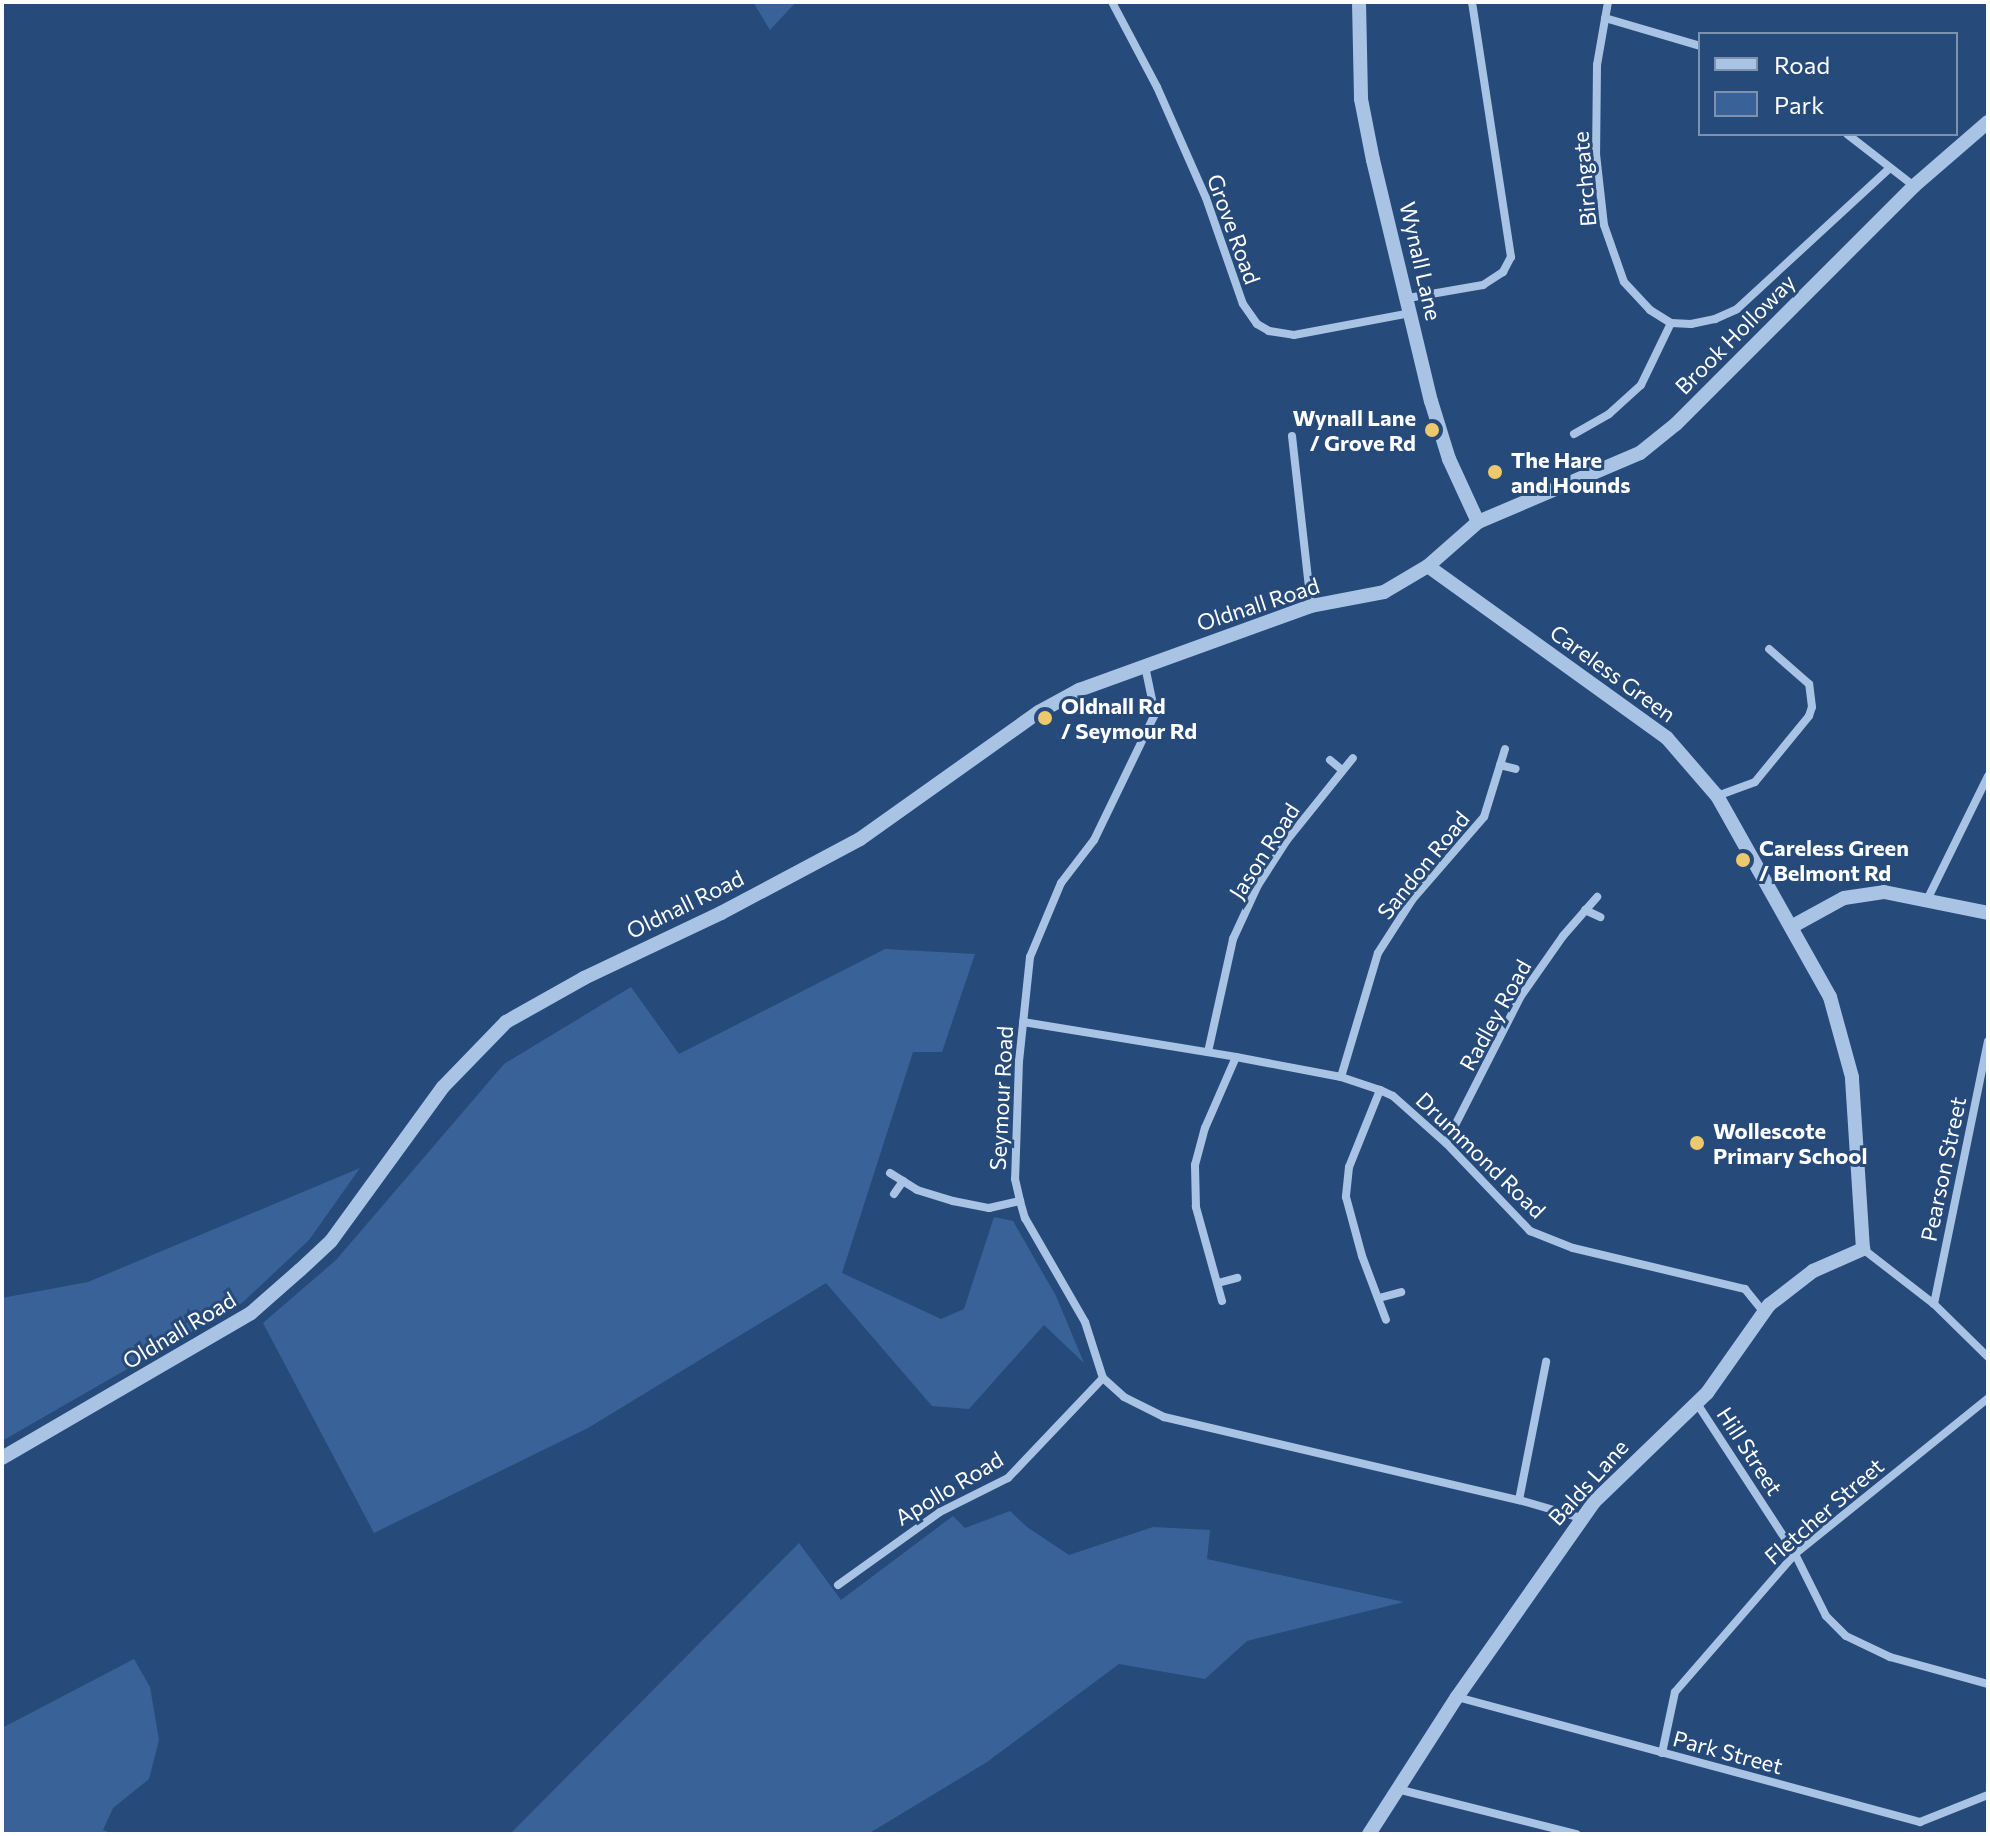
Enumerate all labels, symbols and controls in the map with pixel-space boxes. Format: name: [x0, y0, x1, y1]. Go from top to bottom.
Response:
legend: [1698, 32, 1958, 136]
text: Road: [1774, 50, 1830, 79]
text: Park: [1774, 90, 1824, 119]
street label: Birchgate: [1567, 130, 1601, 228]
street label: Grove Road: [1202, 170, 1266, 288]
street label: Wynall Lane: [1395, 199, 1447, 323]
street label: Brook Holloway: [1670, 269, 1800, 399]
place label: Wynall Lane / Grove Rd: [1292, 404, 1416, 456]
marker: Wynall Lane / Grove Rd: [1423, 421, 1441, 439]
place label: The Hare and Hounds: [1511, 446, 1630, 498]
marker: The Hare and Hounds: [1486, 463, 1504, 481]
street label: Oldnall Road: [1193, 572, 1323, 636]
street label: Careless Green: [1545, 619, 1681, 727]
place label: Oldnall Rd / Seymour Rd: [1061, 692, 1197, 744]
marker: Oldnall Rd / Seymour Rd: [1036, 709, 1054, 727]
street label: Jason Road: [1223, 798, 1305, 904]
street label: Sandon Road: [1372, 806, 1474, 924]
place label: Careless Green / Belmont Rd: [1759, 834, 1909, 886]
marker: Careless Green / Belmont Rd: [1734, 851, 1752, 869]
street label: Oldnall Road: [622, 864, 748, 944]
street label: Radley Road: [1454, 955, 1536, 1075]
street label: Seymour Road: [984, 1025, 1018, 1171]
street label: Drummond Road: [1411, 1087, 1551, 1223]
street label: Pearson Street: [1915, 1094, 1971, 1244]
place label: Wollescote Primary School: [1713, 1117, 1868, 1168]
marker: Wollescote Primary School: [1688, 1134, 1706, 1152]
street label: Oldnall Road: [118, 1286, 240, 1374]
street label: Hill Street: [1712, 1402, 1788, 1500]
street label: Balds Lane: [1543, 1434, 1633, 1530]
street label: Apollo Road: [890, 1445, 1008, 1531]
street label: Fletcher Street: [1759, 1452, 1889, 1570]
street label: Park Street: [1670, 1725, 1786, 1779]

